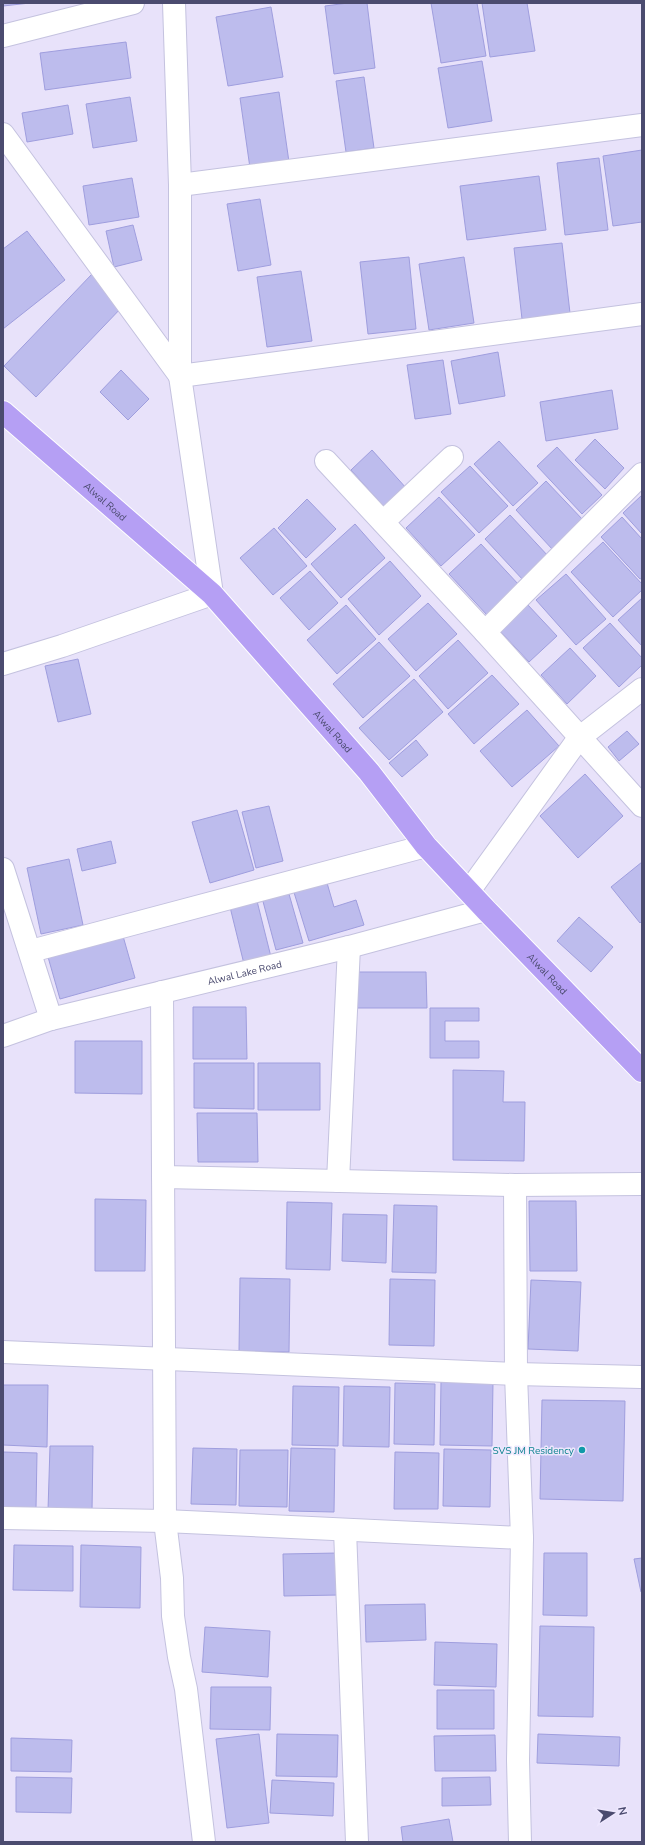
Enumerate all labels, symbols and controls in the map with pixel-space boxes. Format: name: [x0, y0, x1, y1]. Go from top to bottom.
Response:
street label: Alwal Road: [80, 480, 129, 525]
street label: Alwal Road: [310, 707, 355, 756]
street label: Alwal Road: [523, 950, 570, 998]
street label: Alwal Lake Road: [206, 957, 284, 989]
place label: SVS JM Residency: [492, 1444, 575, 1458]
marker: SVS JM Residency: [577, 1445, 587, 1455]
north arrow: [593, 1793, 633, 1833]
text: N: [614, 1805, 630, 1817]

